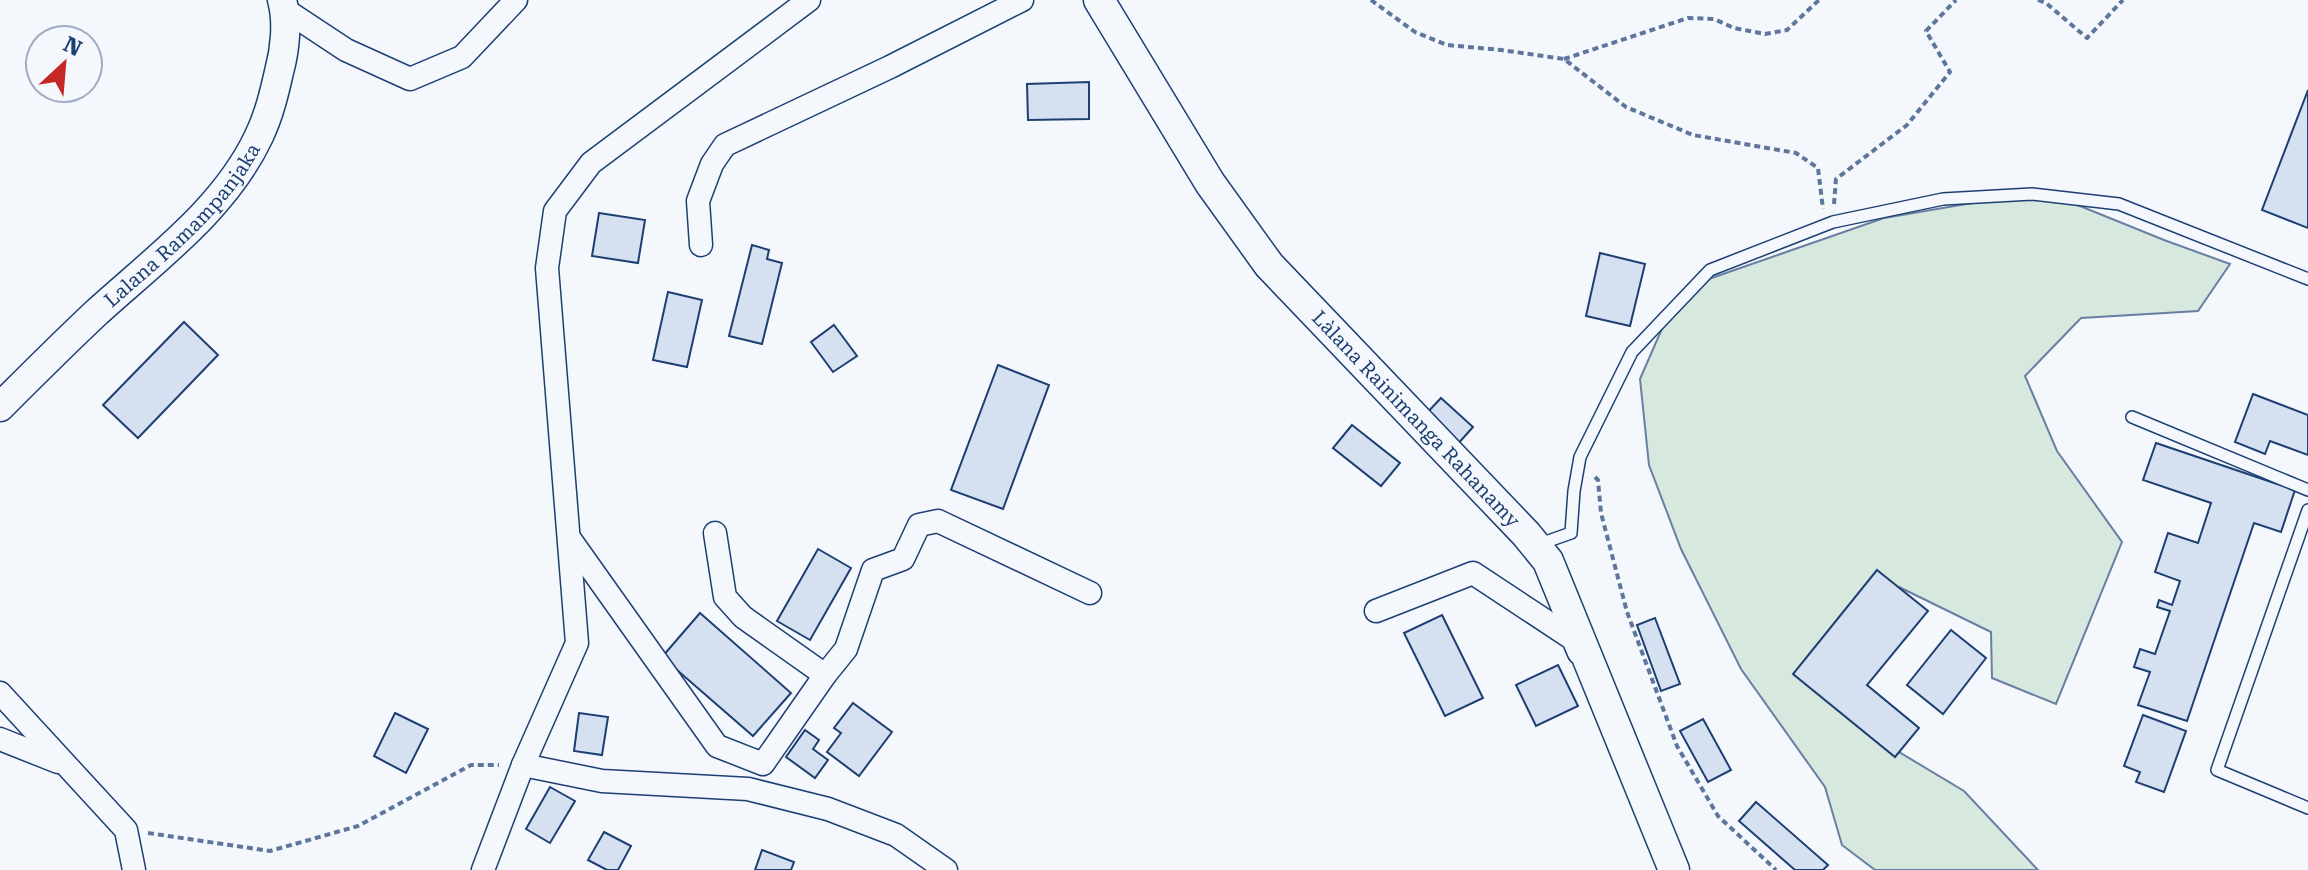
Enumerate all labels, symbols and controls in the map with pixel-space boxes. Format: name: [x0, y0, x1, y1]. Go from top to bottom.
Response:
north arrow: [24, 24, 104, 104]
text: N: [59, 32, 86, 61]
street label: Lalana Ramampanjaka: [99, 139, 265, 312]
street label: Làlana Rainimanga Rahanamy: [1307, 306, 1525, 532]

